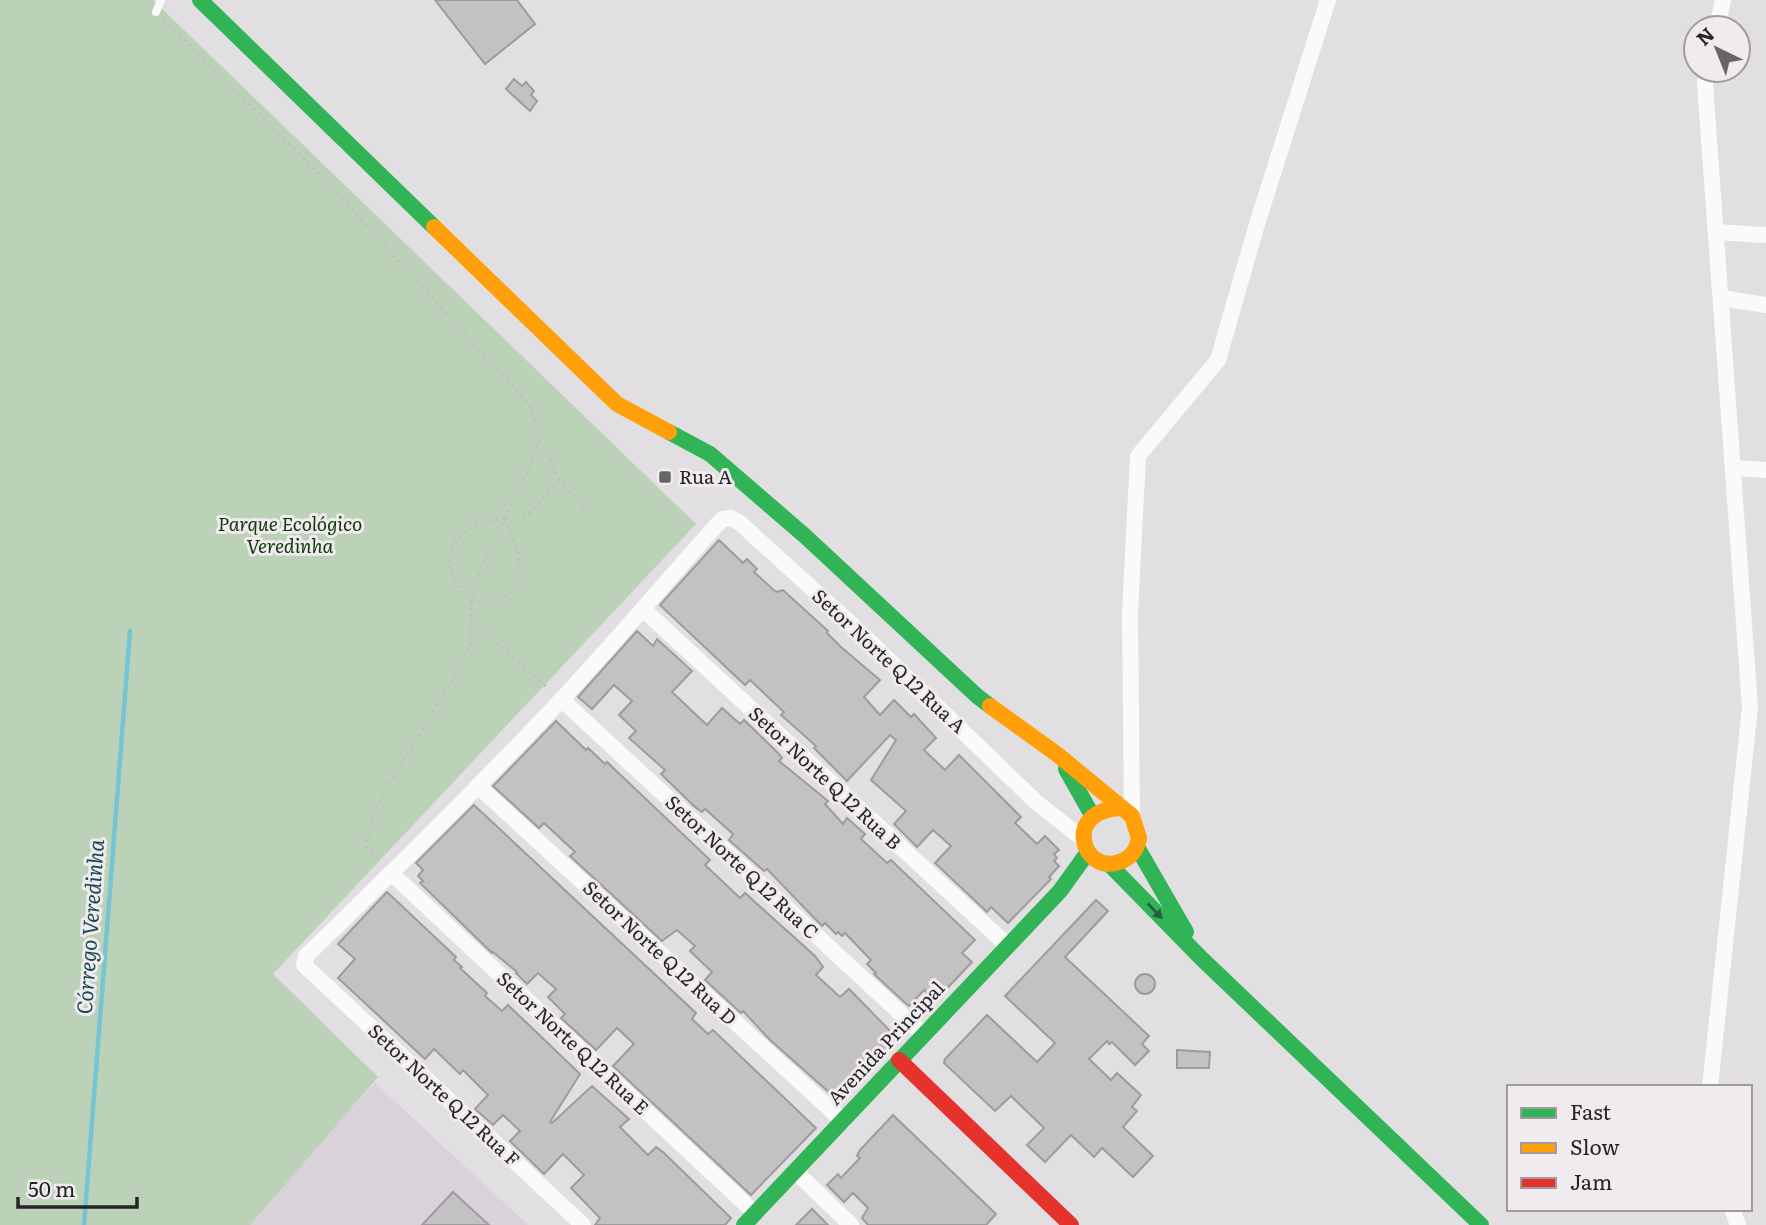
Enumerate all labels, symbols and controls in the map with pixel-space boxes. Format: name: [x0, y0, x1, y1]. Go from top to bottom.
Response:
north arrow: [1682, 14, 1752, 84]
text: N: [1689, 20, 1720, 52]
place label: Rua A: [679, 462, 732, 490]
marker: Rua A: [657, 469, 673, 485]
park label: Parque Ecológico Veredinha: [218, 509, 362, 559]
street label: Setor Norte Q 12 Rua A: [807, 582, 973, 739]
street label: Setor Norte Q 12 Rua B: [743, 699, 908, 855]
street label: Setor Norte Q 12 Rua C: [660, 788, 825, 945]
water label: Córrego Veredinha: [67, 838, 110, 1015]
street label: Setor Norte Q 12 Rua D: [578, 873, 744, 1031]
one-way arrow: [1146, 902, 1162, 919]
street label: Setor Norte Q 12 Rua E: [491, 964, 656, 1120]
street label: Avenida Principal: [820, 974, 950, 1111]
street label: Setor Norte Q 12 Rua F: [363, 1016, 527, 1172]
legend: [1507, 1085, 1752, 1211]
text: Fast: [1570, 1095, 1611, 1126]
text: Slow: [1570, 1130, 1620, 1161]
text: Jam: [1570, 1165, 1612, 1196]
scale bar: [18, 1166, 136, 1210]
text: 50 m: [28, 1172, 75, 1203]

